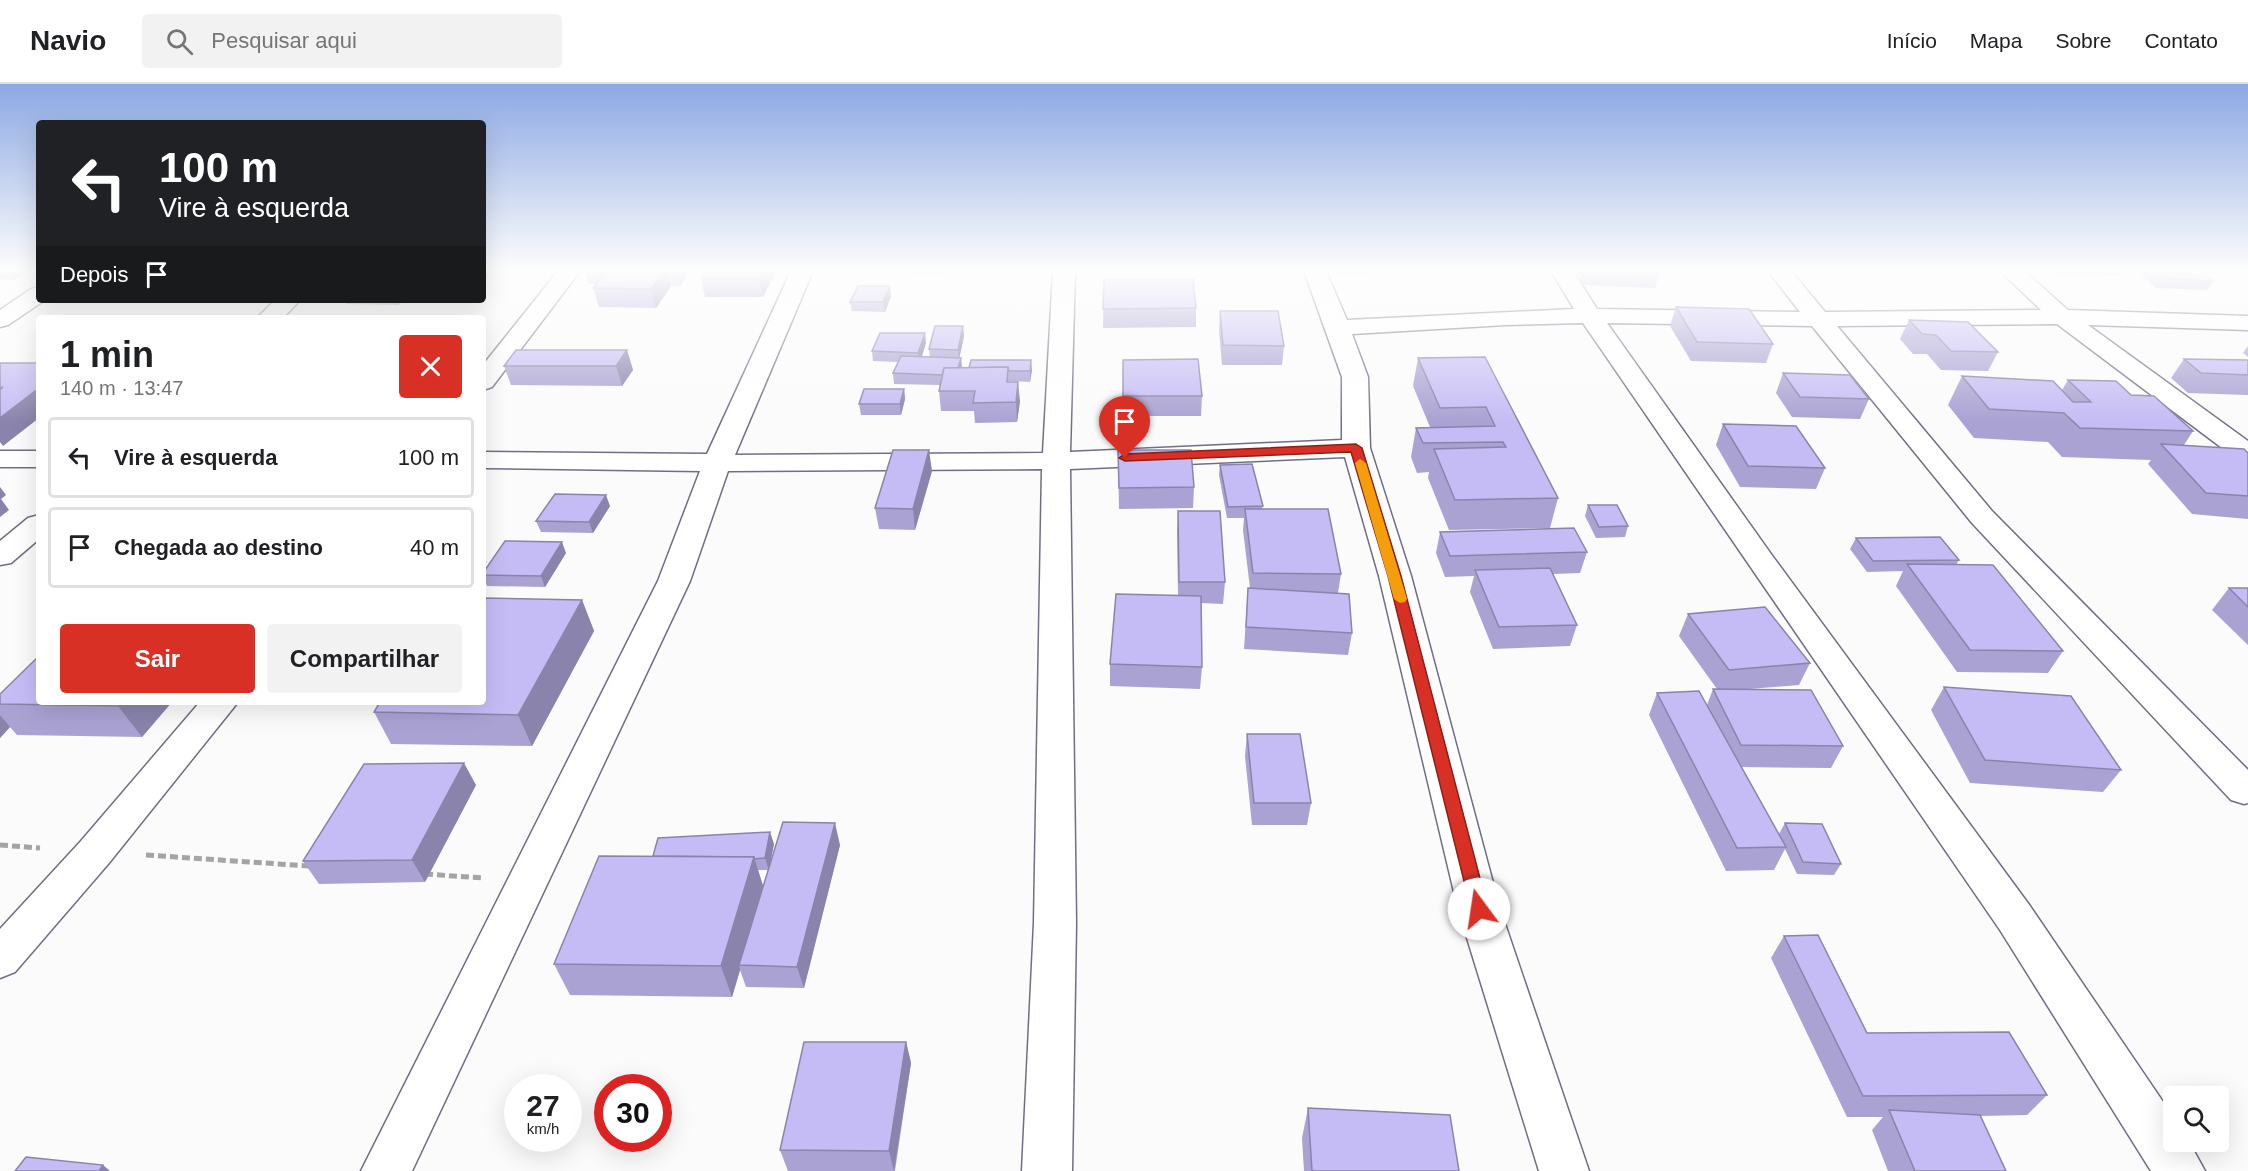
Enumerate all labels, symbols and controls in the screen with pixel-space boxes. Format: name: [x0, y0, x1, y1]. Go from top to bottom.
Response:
search box: [142, 14, 562, 68]
text: Navio: [30, 25, 106, 56]
icon: search: [163, 25, 196, 58]
text: Pesquisar aqui: [211, 28, 357, 53]
text: Início: [1887, 29, 1937, 52]
text: Mapa: [1970, 29, 2022, 52]
text: Sobre: [2055, 29, 2111, 52]
text: Contato: [2144, 29, 2218, 52]
icon: left: [60, 144, 138, 222]
text: 100 m: [159, 144, 278, 191]
text: Vire à esquerda: [159, 193, 349, 223]
icon: arrive: [140, 258, 173, 291]
text: Depois: [60, 262, 128, 287]
text: 1 min: [60, 334, 154, 375]
button: close: [399, 335, 462, 398]
text: 140 m · 13:47: [60, 377, 183, 399]
pin: [1099, 396, 1150, 458]
icon: arrive: [1108, 405, 1141, 438]
icon: left: [63, 441, 96, 474]
text: Vire à esquerda: [114, 445, 277, 470]
text: 100 m: [398, 445, 459, 470]
icon: arrive: [63, 531, 96, 564]
text: Chegada ao destino: [114, 535, 323, 560]
text: 40 m: [410, 535, 459, 560]
button: Sair: [60, 624, 255, 693]
button: Compartilhar: [267, 624, 462, 693]
position arrow: [1447, 877, 1511, 941]
speed limit sign: 30: [594, 1074, 672, 1152]
map controls: [2163, 1086, 2229, 1152]
button: search: [2163, 1086, 2229, 1152]
text: 27: [526, 1089, 560, 1122]
text: km/h: [527, 1120, 559, 1137]

